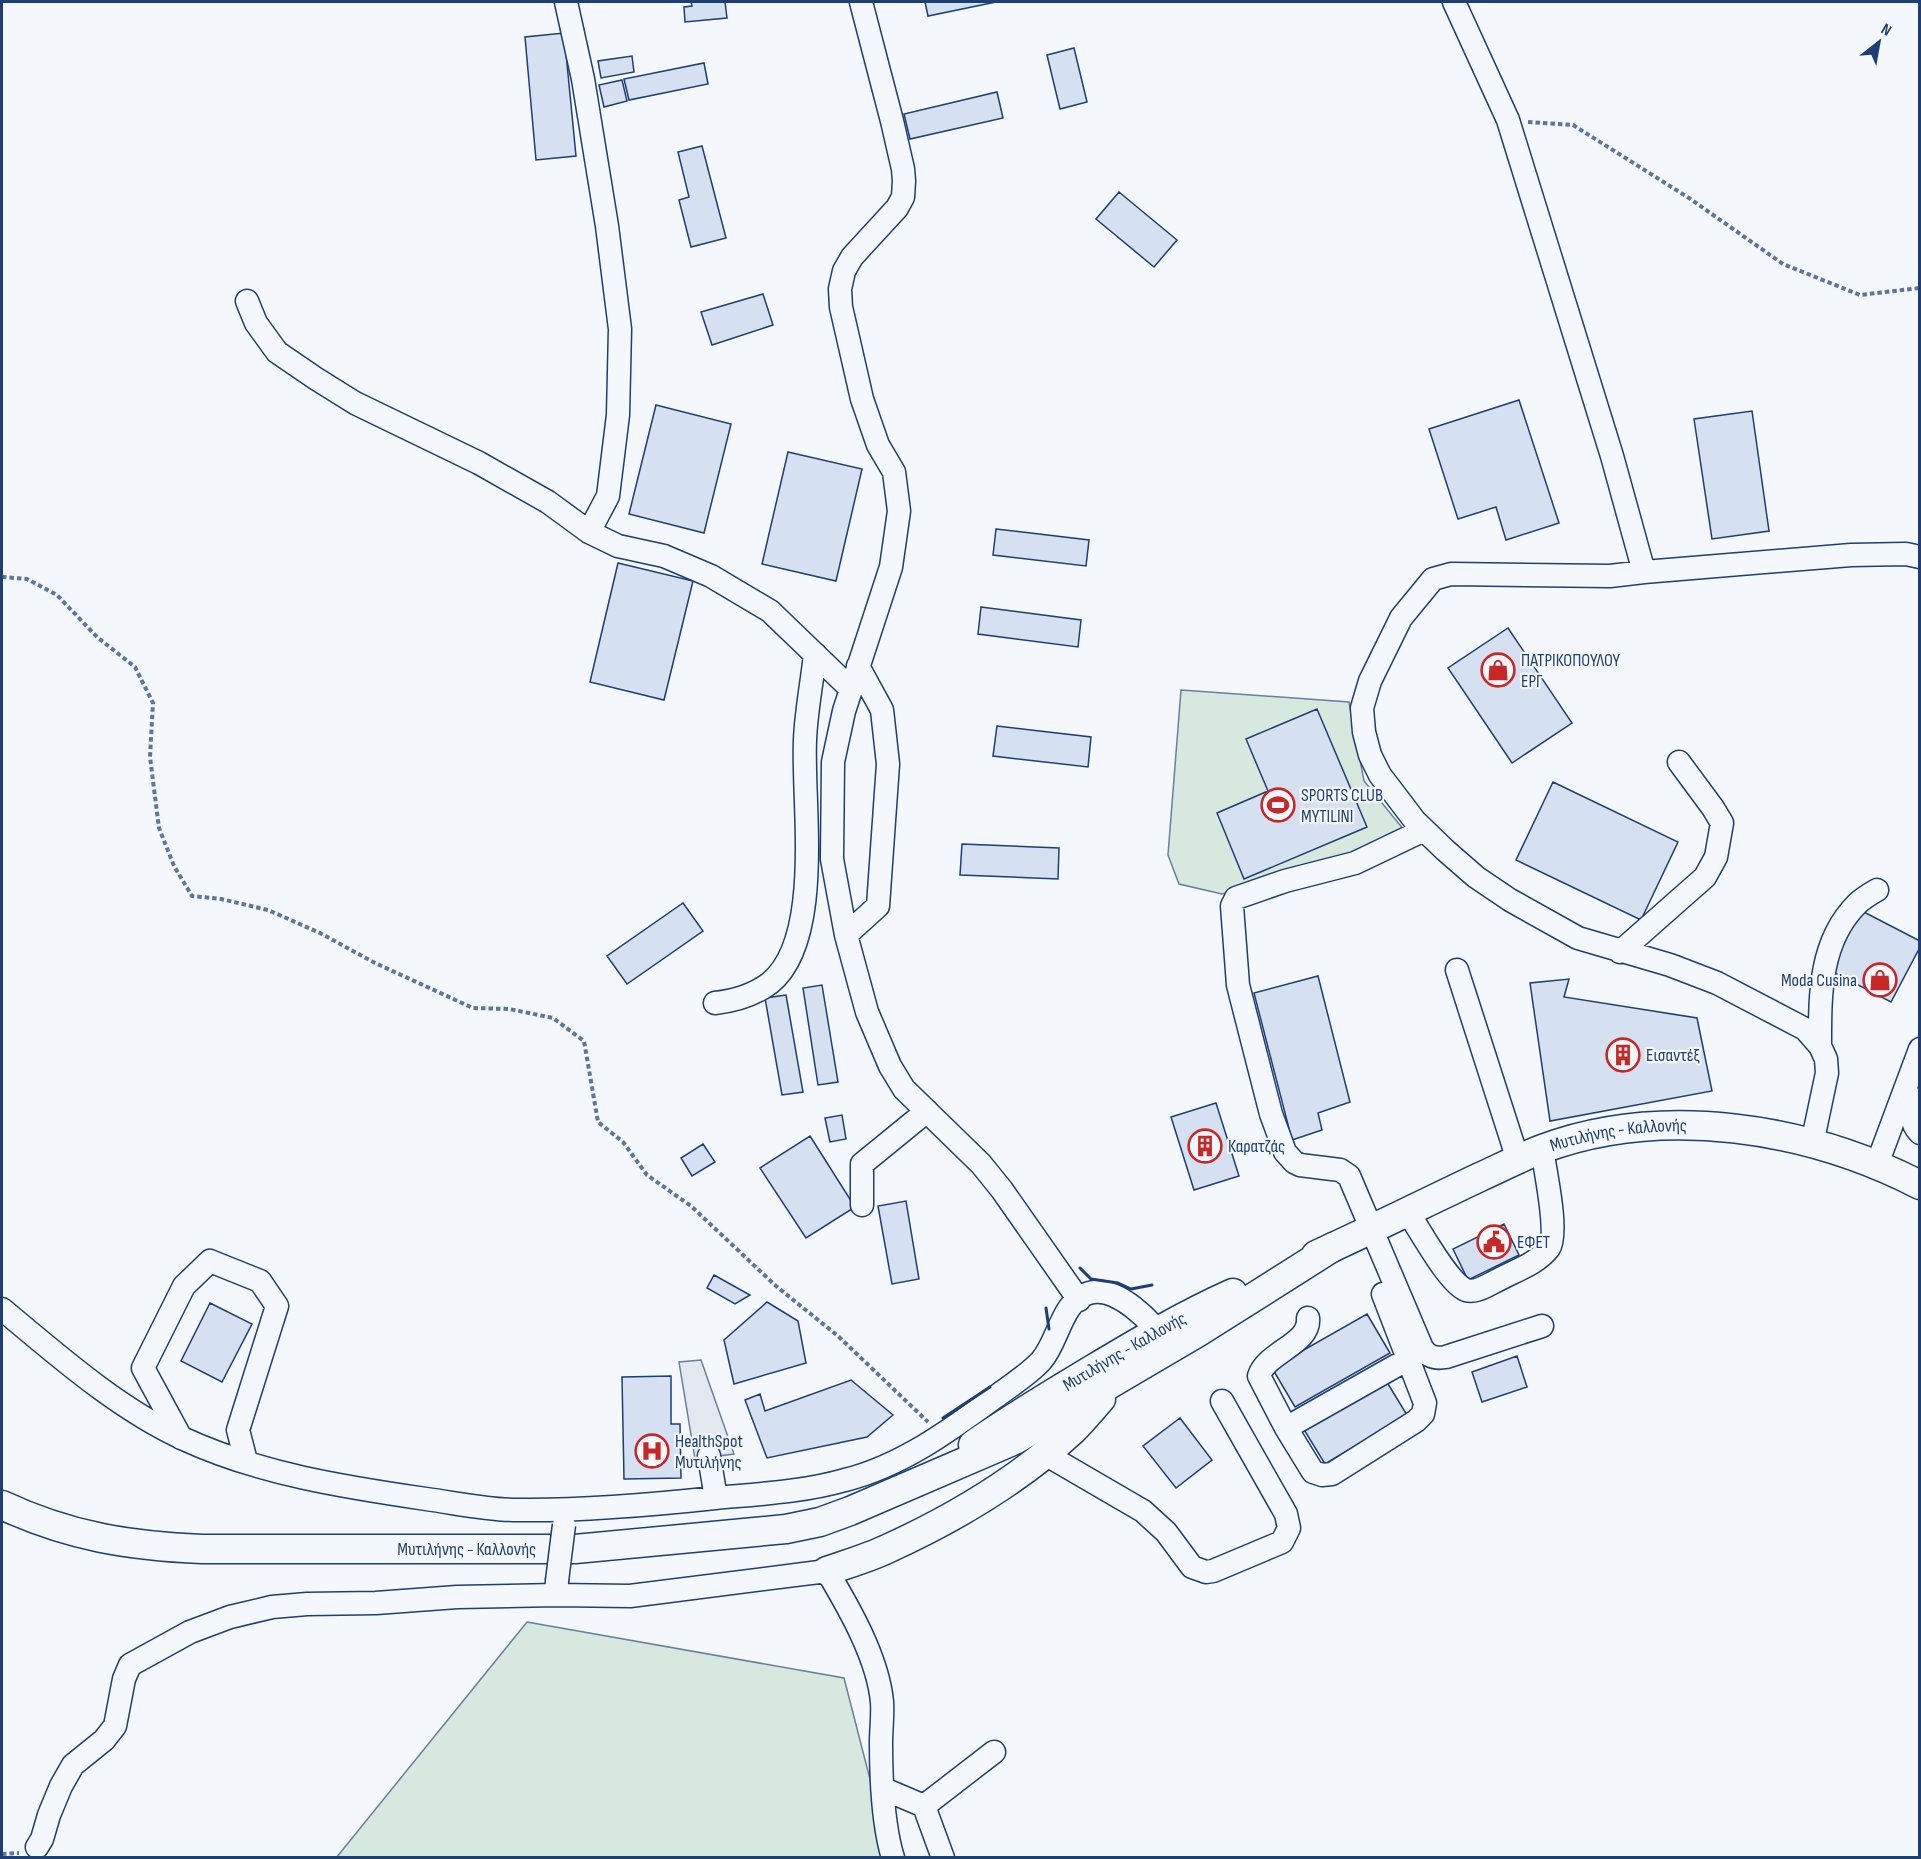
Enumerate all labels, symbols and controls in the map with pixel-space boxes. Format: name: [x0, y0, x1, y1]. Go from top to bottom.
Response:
north arrow: [1849, 12, 1909, 72]
text: N: [1877, 20, 1895, 41]
place label: ΠΑΤΡΙΚΟΠΟΥΛΟΥ ΕΡΓ: [1521, 650, 1621, 692]
shop icon: ΠΑΤΡΙΚΟΠΟΥΛΟΥ ΕΡΓ: [1480, 652, 1516, 688]
place label: SPORTS CLUB MYTILINI: [1301, 785, 1383, 827]
sports icon: SPORTS CLUB MYTILINI: [1260, 787, 1296, 823]
shop icon: Moda Cusina: [1862, 962, 1898, 998]
place label: Moda Cusina: [1781, 970, 1857, 991]
building icon: Εισαντέξ: [1605, 1037, 1641, 1073]
place label: Εισαντέξ: [1646, 1045, 1700, 1066]
street label: Μυτιλήνης - Καλλονής: [1547, 1115, 1687, 1156]
building icon: Καρατζάς: [1187, 1128, 1223, 1164]
place label: Καρατζάς: [1228, 1136, 1285, 1157]
public building icon: ΕΦΕΤ: [1476, 1224, 1512, 1260]
place label: ΕΦΕΤ: [1517, 1232, 1550, 1253]
street label: Μυτιλήνης - Καλλονής: [1059, 1307, 1189, 1395]
place label: HealthSpot Μυτιλήνης: [675, 1431, 743, 1473]
hospital icon: HealthSpot Μυτιλήνης: [634, 1433, 670, 1469]
street label: Μυτιλήνης - Καλλονής: [397, 1539, 536, 1560]

